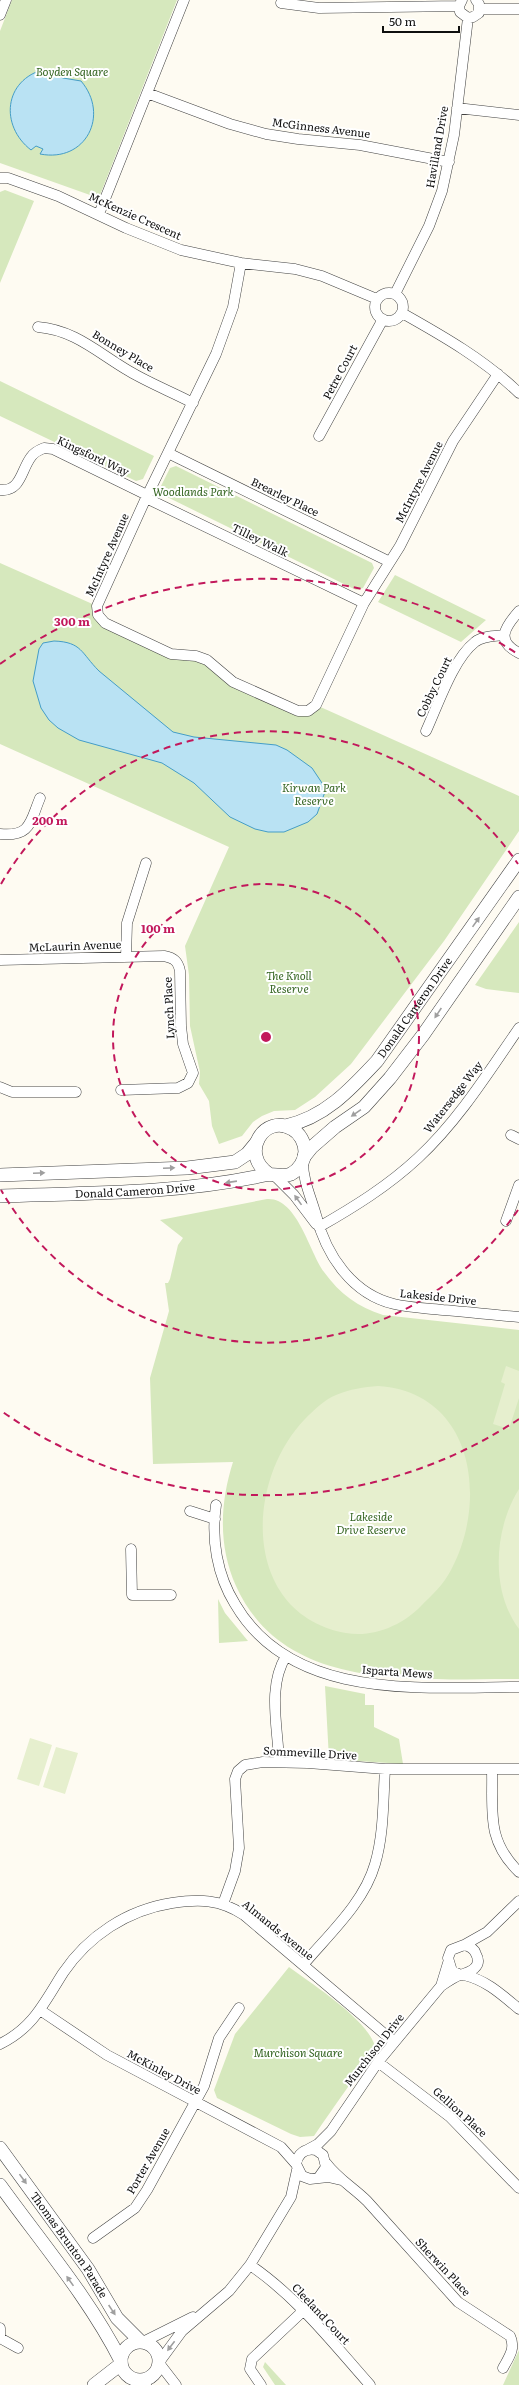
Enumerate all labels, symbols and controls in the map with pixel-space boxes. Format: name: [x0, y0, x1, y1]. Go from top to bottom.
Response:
scale bar: [383, 8, 459, 34]
text: 50 m: [389, 12, 416, 30]
park label: Boyden Square: [36, 63, 108, 79]
street label: Havilland Drive: [421, 104, 451, 189]
street label: McGinness Avenue: [271, 113, 371, 141]
street label: McKenzie Crescent: [87, 187, 185, 243]
street label: Bonney Place: [90, 325, 158, 375]
street label: Petre Court: [318, 341, 361, 402]
street label: Kingsford Way: [55, 431, 133, 479]
street label: McIntyre Avenue: [391, 438, 446, 525]
street label: Brearley Place: [249, 473, 322, 520]
park label: Woodlands Park: [153, 483, 233, 499]
street label: McIntyre Avenue: [80, 510, 132, 599]
street label: Tilley Walk: [229, 519, 292, 560]
text: 300 m: [54, 612, 90, 630]
street label: Cobby Court: [411, 653, 455, 720]
park label: Kirwan Park Reserve: [282, 779, 346, 808]
text: 200 m: [32, 811, 68, 829]
one-way arrow: [472, 917, 480, 927]
text: 100 m: [141, 919, 175, 937]
street label: McLaurin Avenue: [28, 935, 122, 955]
street label: Donald Cameron Drive: [373, 953, 455, 1061]
park label: The Knoll Reserve: [266, 967, 313, 996]
street label: Lynch Place: [158, 976, 178, 1039]
one-way arrow: [434, 1008, 442, 1018]
centre of rings: [259, 1030, 273, 1044]
street label: Watersedge Way: [419, 1057, 486, 1136]
one-way arrow: [350, 1109, 361, 1117]
one-way arrow: [163, 1165, 175, 1172]
one-way arrow: [33, 1170, 46, 1176]
street label: Donald Cameron Drive: [75, 1177, 196, 1201]
one-way arrow: [225, 1179, 237, 1185]
one-way arrow: [294, 1195, 302, 1206]
street label: Lakeside Drive: [399, 1284, 478, 1308]
park label: Lakeside Drive Reserve: [336, 1508, 406, 1537]
street label: Isparta Mews: [361, 1661, 433, 1681]
street label: Sommeville Drive: [263, 1742, 358, 1762]
street label: Almands Avenue: [239, 1895, 318, 1963]
street label: Murchison Drive: [340, 2009, 407, 2089]
park label: Murchison Square: [253, 2044, 343, 2060]
street label: McKinley Drive: [124, 2045, 205, 2098]
street label: Gellion Place: [430, 2083, 491, 2140]
street label: Porter Avenue: [122, 2124, 173, 2197]
one-way arrow: [19, 2174, 27, 2185]
street label: Thomas Brunton Parade: [27, 2188, 112, 2301]
street label: Sherwin Place: [412, 2234, 475, 2299]
one-way arrow: [66, 2275, 74, 2286]
street label: Cleeland Court: [289, 2279, 355, 2348]
one-way arrow: [108, 2305, 116, 2315]
one-way arrow: [166, 2341, 175, 2352]

